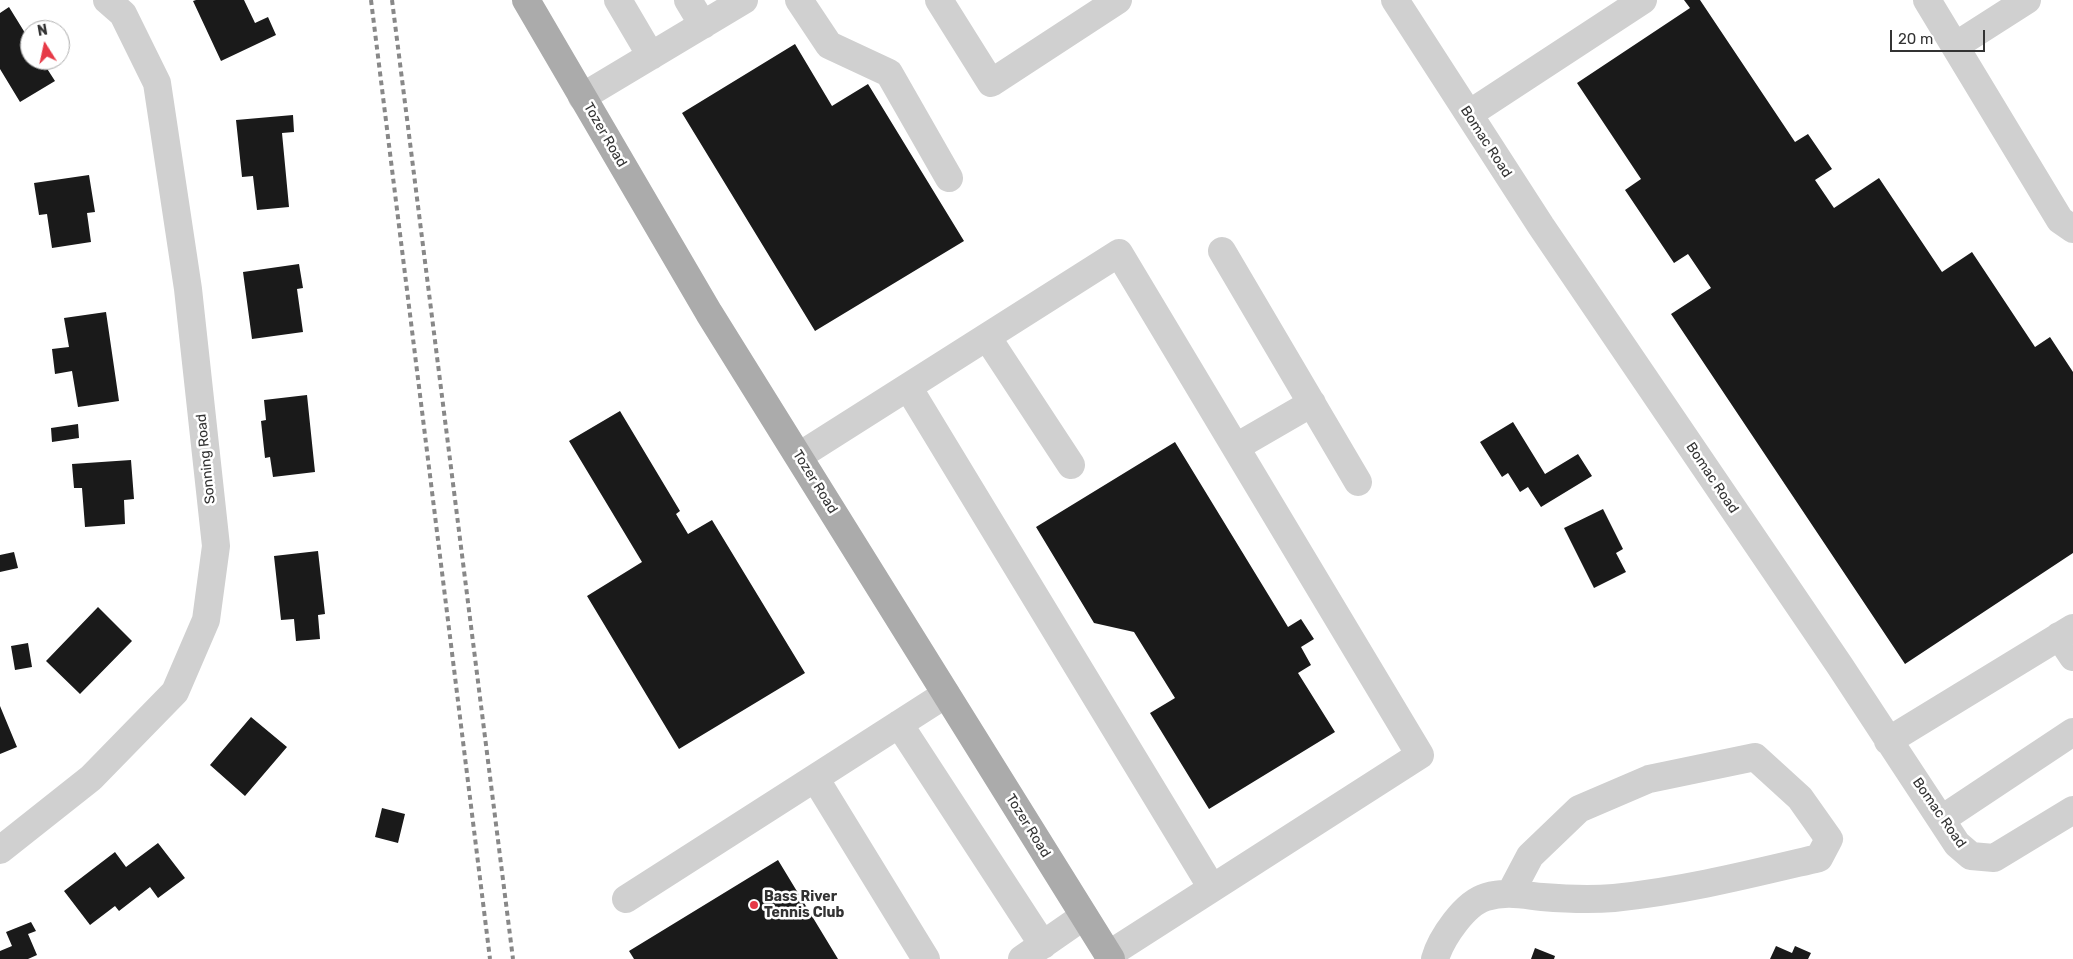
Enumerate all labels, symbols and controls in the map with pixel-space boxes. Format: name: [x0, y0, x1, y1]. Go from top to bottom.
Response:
north arrow: [20, 20, 70, 70]
scale bar: [1893, 20, 1988, 52]
text: N: [36, 21, 49, 40]
text: 20 m: [1898, 30, 1933, 48]
street label: Tozer Road: [580, 100, 630, 170]
street label: Bomac Road: [1457, 103, 1515, 181]
street label: Sonning Road: [193, 413, 219, 505]
street label: Bomac Road: [1682, 439, 1742, 517]
street label: Tozer Road: [789, 447, 841, 517]
street label: Bomac Road: [1909, 775, 1969, 851]
street label: Tozer Road: [1002, 791, 1054, 861]
place label: Bass River Tennis Club: [764, 889, 844, 922]
marker: Bass River Tennis Club: [748, 899, 760, 911]

